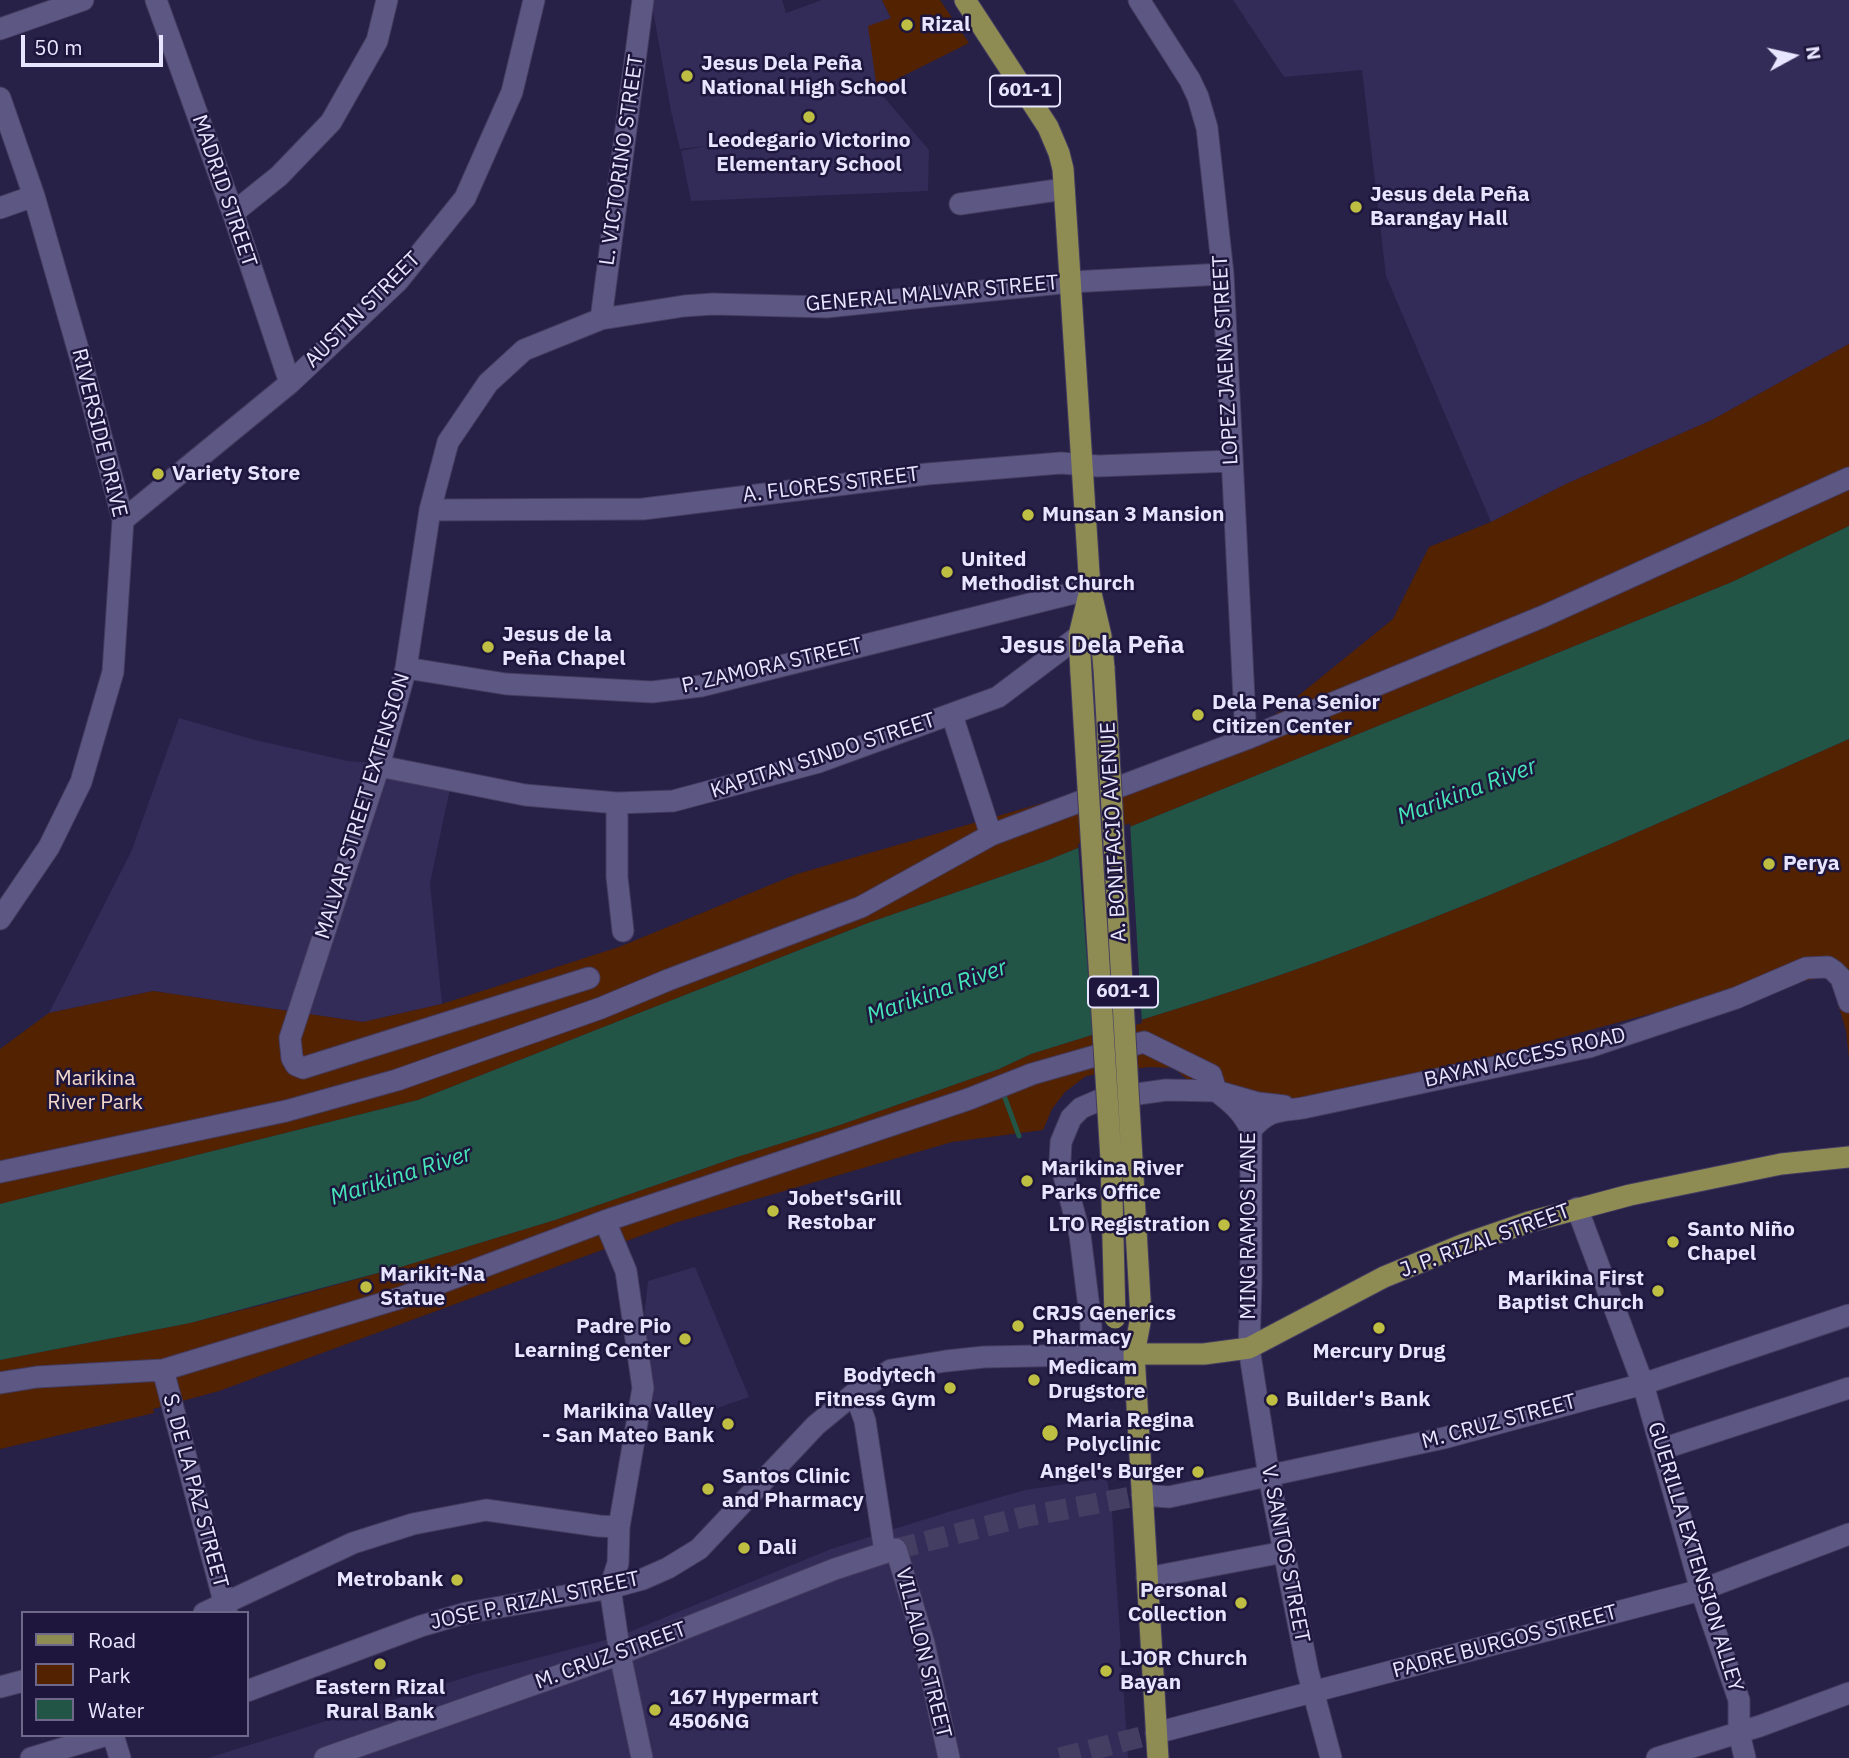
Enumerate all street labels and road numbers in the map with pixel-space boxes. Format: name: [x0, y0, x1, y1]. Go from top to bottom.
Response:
street label: L. VICTORINO STREET: [595, 53, 649, 267]
road number: 601-1: [990, 76, 1060, 106]
street label: MADRID STREET: [186, 112, 262, 270]
street label: AUSTIN STREET: [300, 247, 426, 373]
street label: LOPEZ JAENA STREET: [1208, 254, 1244, 466]
street label: GENERAL MALVAR STREET: [805, 270, 1059, 318]
street label: RIVERSIDE DRIVE: [66, 346, 132, 520]
street label: A. FLORES STREET: [741, 462, 921, 508]
street label: P. ZAMORA STREET: [679, 633, 865, 699]
street label: MALVAR STREET EXTENSION: [310, 670, 416, 942]
street label: KAPITAN SINDO STREET: [707, 708, 939, 804]
street label: A. BONIFACIO AVENUE: [1096, 721, 1132, 943]
road number: 601-1: [1088, 976, 1158, 1008]
street label: BAYAN ACCESS ROAD: [1422, 1023, 1628, 1093]
street label: MING RAMOS LANE: [1236, 1132, 1262, 1320]
street label: J. P. RIZAL STREET: [1397, 1199, 1573, 1283]
street label: M. CRUZ STREET: [1419, 1389, 1579, 1455]
street label: S. DE LA PAZ STREET: [157, 1391, 233, 1591]
street label: GUERILLA EXTENSION ALLEY: [1642, 1419, 1748, 1695]
street label: V. SANTOS STREET: [1255, 1463, 1315, 1645]
street label: VILLALON STREET: [890, 1565, 956, 1741]
street label: JOSE P. RIZAL STREET: [428, 1567, 642, 1635]
street label: PADRE BURGOS STREET: [1390, 1600, 1620, 1684]
street label: M. CRUZ STREET: [532, 1617, 690, 1695]

